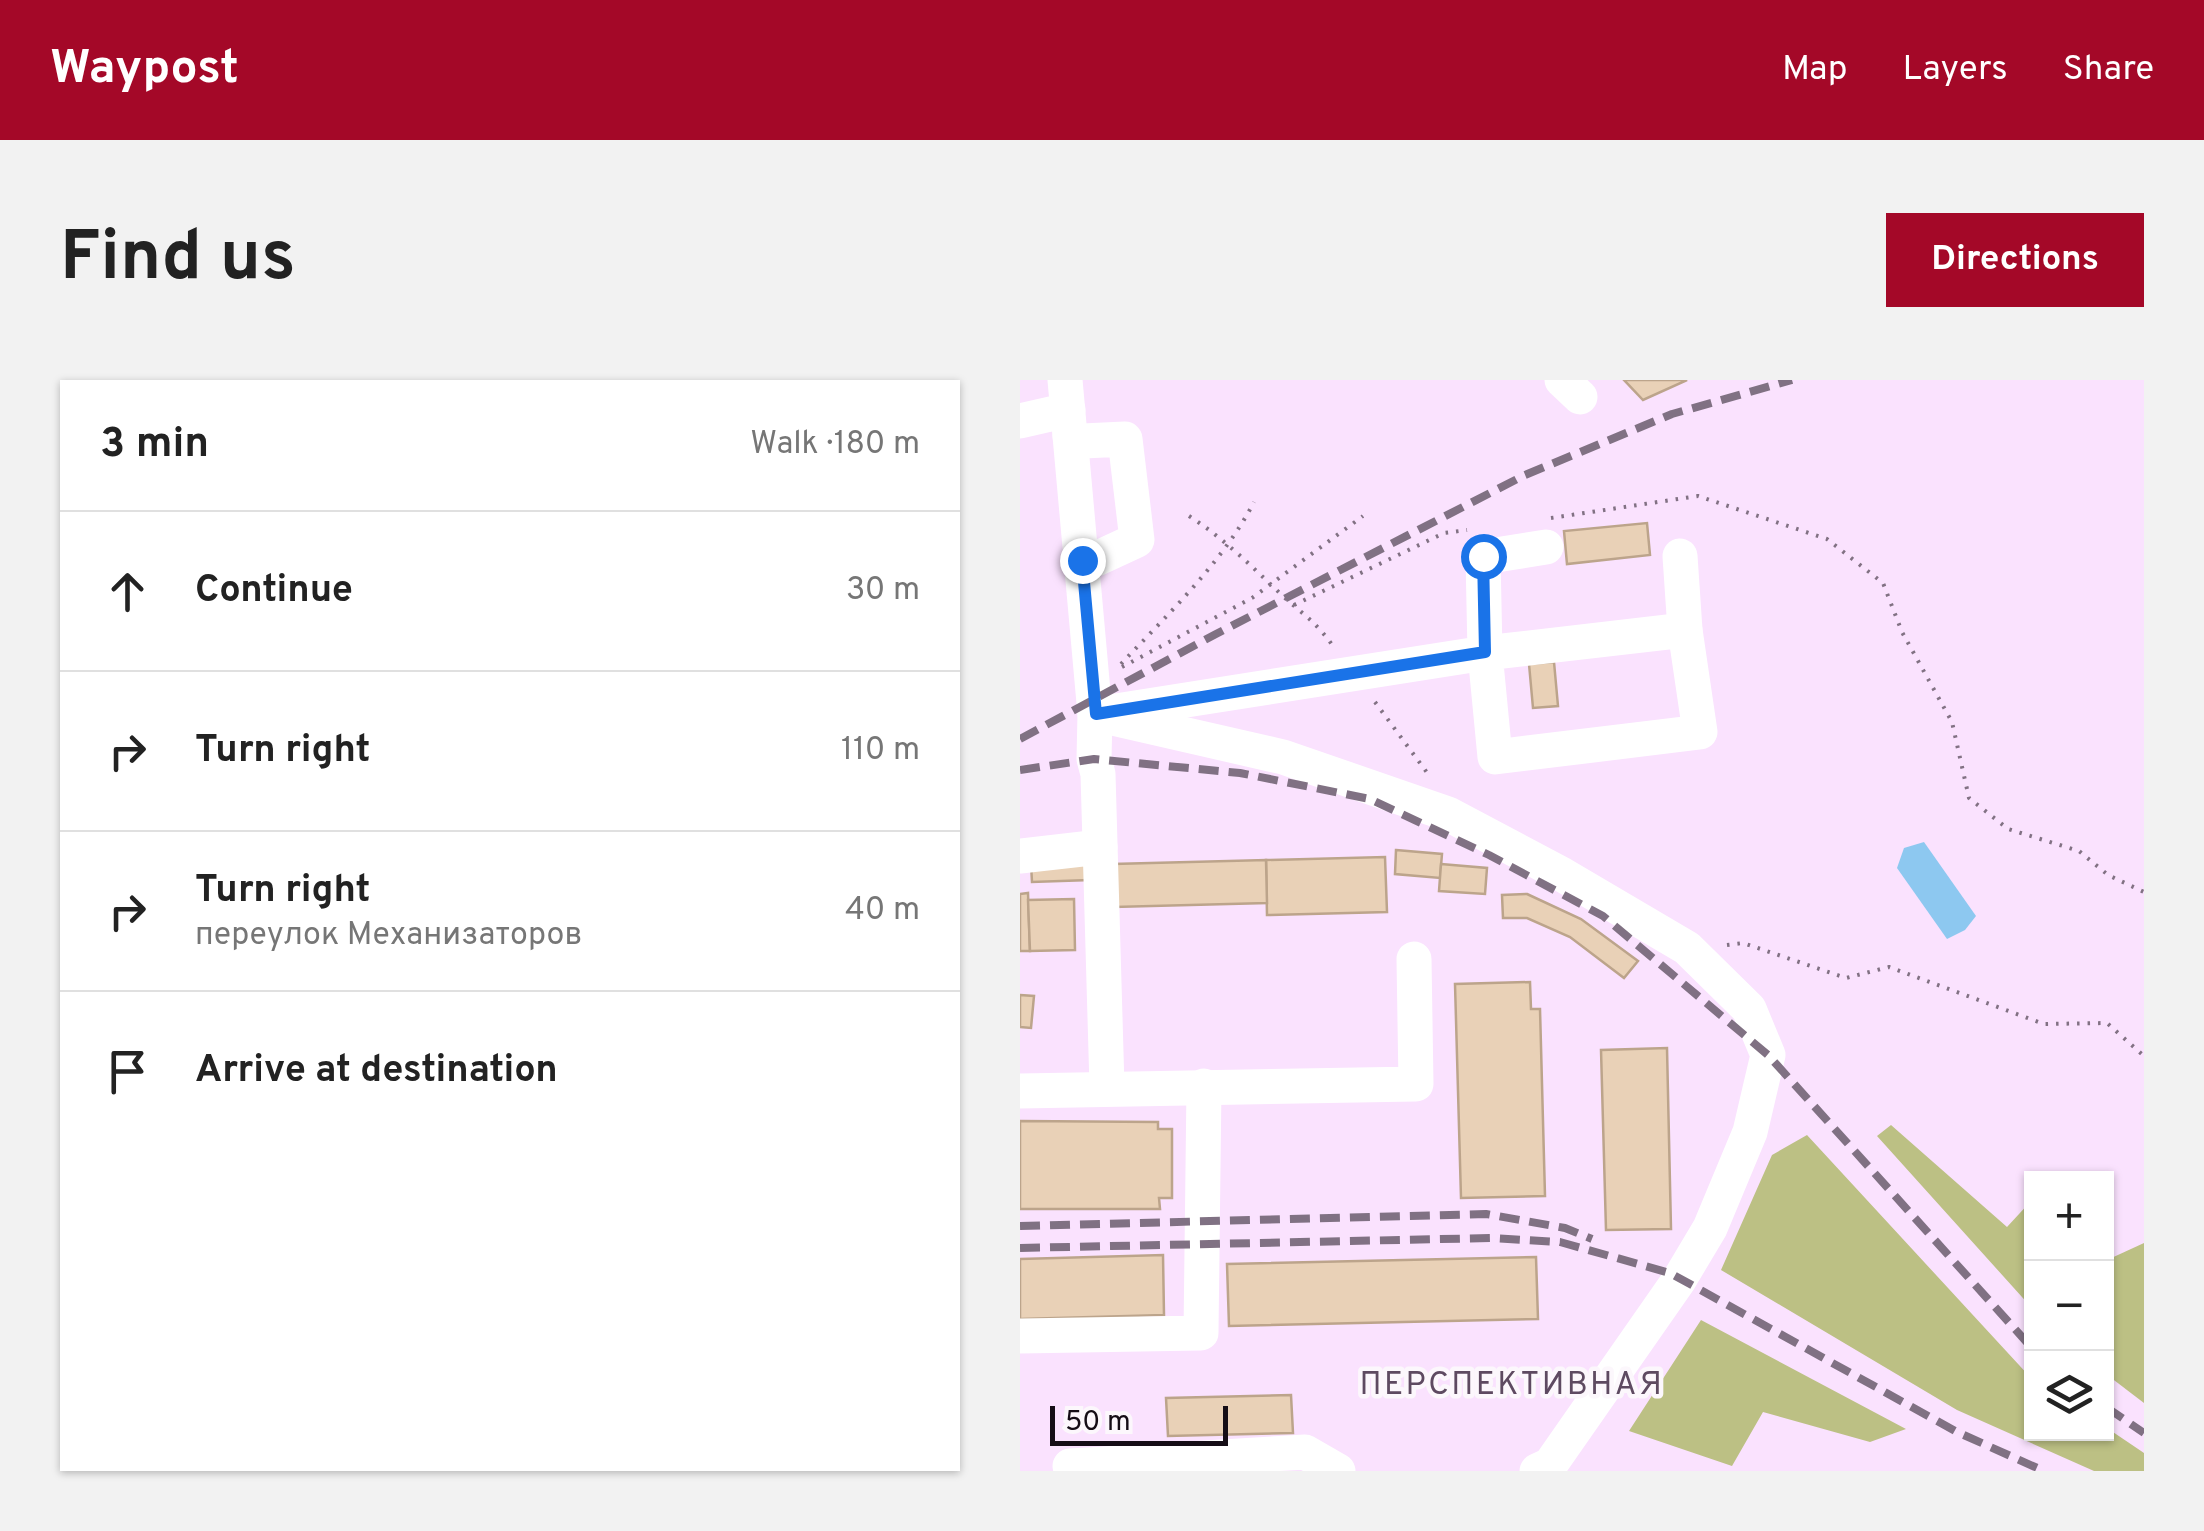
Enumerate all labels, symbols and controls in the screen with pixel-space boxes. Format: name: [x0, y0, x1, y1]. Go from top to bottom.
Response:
text: Waypost: [50, 40, 239, 100]
text: Map: [1782, 48, 1848, 92]
text: Layers: [1903, 48, 2008, 92]
text: Share: [2063, 48, 2154, 92]
button: Directions: [1886, 213, 2144, 307]
text: Find us: [60, 216, 296, 305]
text: 3 min: [100, 419, 209, 472]
text: Walk · 180 m: [750, 425, 920, 465]
route start: [1461, 534, 1507, 580]
route end: [1060, 538, 1106, 584]
icon: ahead: [100, 564, 155, 619]
text: Continue: [195, 567, 353, 616]
text: 30 m: [846, 571, 920, 611]
icon: right: [100, 724, 155, 779]
text: Turn right: [195, 727, 370, 776]
text: 110 m: [841, 731, 920, 771]
text: Turn right: [195, 867, 370, 916]
icon: right: [100, 884, 155, 939]
text: 40 m: [845, 891, 920, 931]
text: переулок Механизаторов: [195, 916, 582, 956]
icon: arrive: [100, 1044, 155, 1099]
text: Arrive at destination: [195, 1047, 558, 1096]
map controls: [2024, 1171, 2114, 1441]
button: +: [2024, 1171, 2114, 1261]
button: −: [2024, 1261, 2114, 1351]
button: layers: [2024, 1351, 2114, 1441]
district label: ПЕРСПЕКТИВНАЯ: [1360, 1366, 1664, 1406]
scale bar: [1050, 1401, 1228, 1446]
text: 50 m: [1065, 1405, 1131, 1441]

